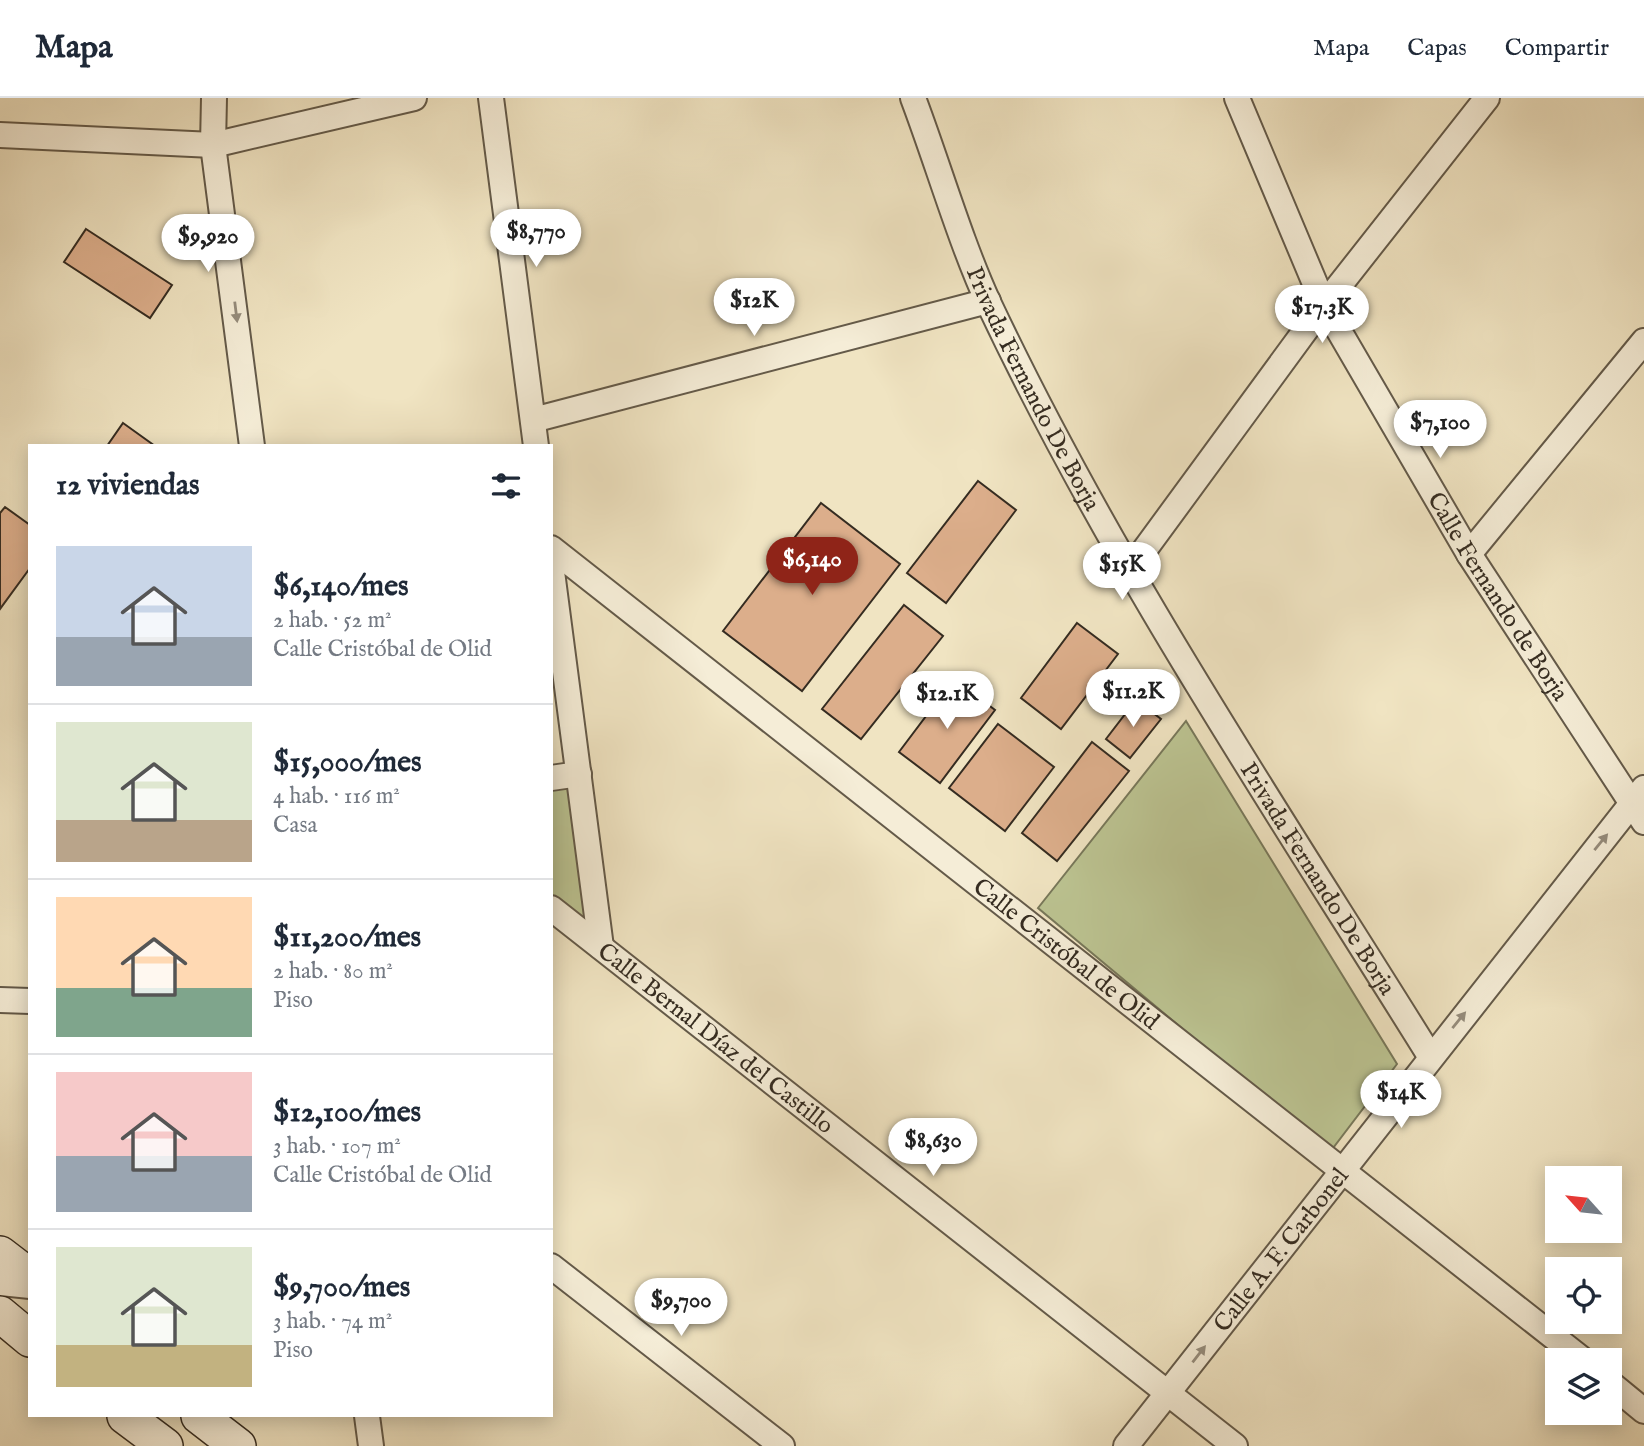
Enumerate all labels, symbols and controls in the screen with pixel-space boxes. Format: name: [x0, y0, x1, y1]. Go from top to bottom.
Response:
text: Mapa: [35, 27, 112, 69]
text: Mapa: [1313, 33, 1369, 64]
text: Capas: [1407, 33, 1467, 64]
text: Compartir: [1505, 33, 1609, 64]
pin: $8,770: [479, 209, 593, 269]
pin: $9,920: [151, 214, 265, 274]
text: $8,770: [506, 217, 566, 246]
text: $9,920: [177, 222, 239, 251]
street label: Privada Fernando De Borja: [958, 263, 1107, 517]
pin: $12K: [713, 278, 795, 338]
text: $12K: [730, 286, 778, 315]
pin: $17.3K: [1265, 286, 1379, 345]
text: $17.3K: [1291, 293, 1353, 322]
one-way arrow: [230, 301, 241, 323]
pin: $7,100: [1383, 400, 1497, 460]
text: $7,100: [1410, 408, 1470, 437]
text: 12 viviendas: [56, 467, 199, 505]
icon: filters: [487, 467, 525, 505]
street label: Calle Fernando de Borja: [1419, 487, 1575, 708]
pin: $6,140: [755, 538, 869, 597]
pin: $15K: [1081, 542, 1163, 602]
text: $6,140: [782, 545, 842, 574]
text: $15K: [1099, 550, 1145, 579]
text: $6,140/mes: [273, 568, 408, 606]
icon: home: [112, 574, 196, 658]
text: 2 hab. · 52 m²: [273, 606, 392, 635]
text: Calle Cristóbal de Olid: [273, 635, 492, 664]
pin: $11.2K: [1076, 670, 1190, 729]
pin: $12.1K: [890, 672, 1004, 731]
text: $11.2K: [1102, 677, 1164, 706]
text: $12.1K: [916, 679, 978, 708]
text: $15,000/mes: [273, 744, 421, 782]
icon: home: [112, 750, 196, 834]
street label: Privada Fernando De Borja: [1232, 757, 1402, 1002]
text: 4 hab. · 116 m²: [273, 782, 400, 811]
text: Casa: [273, 811, 317, 840]
one-way arrow: [1593, 834, 1608, 851]
street label: Calle Cristóbal de Olid: [966, 872, 1165, 1038]
text: $11,200/mes: [273, 919, 421, 957]
icon: home: [112, 925, 196, 1009]
street label: Calle Bernal Díaz del Castillo: [591, 936, 840, 1142]
text: 2 hab. · 80 m²: [273, 957, 393, 986]
text: Piso: [273, 986, 313, 1015]
one-way arrow: [1451, 1011, 1466, 1029]
pin: $14K: [1360, 1070, 1442, 1130]
text: $14K: [1376, 1078, 1426, 1107]
text: $12,100/mes: [273, 1094, 421, 1132]
icon: home: [112, 1100, 196, 1184]
pin: $8,630: [876, 1118, 990, 1178]
text: $8,630: [904, 1126, 962, 1155]
text: 3 hab. · 107 m²: [273, 1132, 401, 1161]
text: Calle Cristóbal de Olid: [273, 1161, 492, 1190]
street label: Calle A. F. Carbonel: [1207, 1162, 1356, 1339]
north arrow: [1545, 1166, 1622, 1242]
map controls: [1545, 1166, 1622, 1425]
button: locate: [1545, 1257, 1622, 1334]
text: $9,700/mes: [273, 1269, 410, 1307]
icon: home: [112, 1275, 196, 1359]
pin: $9,700: [624, 1278, 738, 1338]
text: $9,700: [650, 1286, 712, 1315]
text: 3 hab. · 74 m²: [273, 1307, 392, 1336]
text: Piso: [273, 1336, 313, 1365]
one-way arrow: [1191, 1345, 1205, 1363]
button: layers: [1545, 1348, 1622, 1425]

